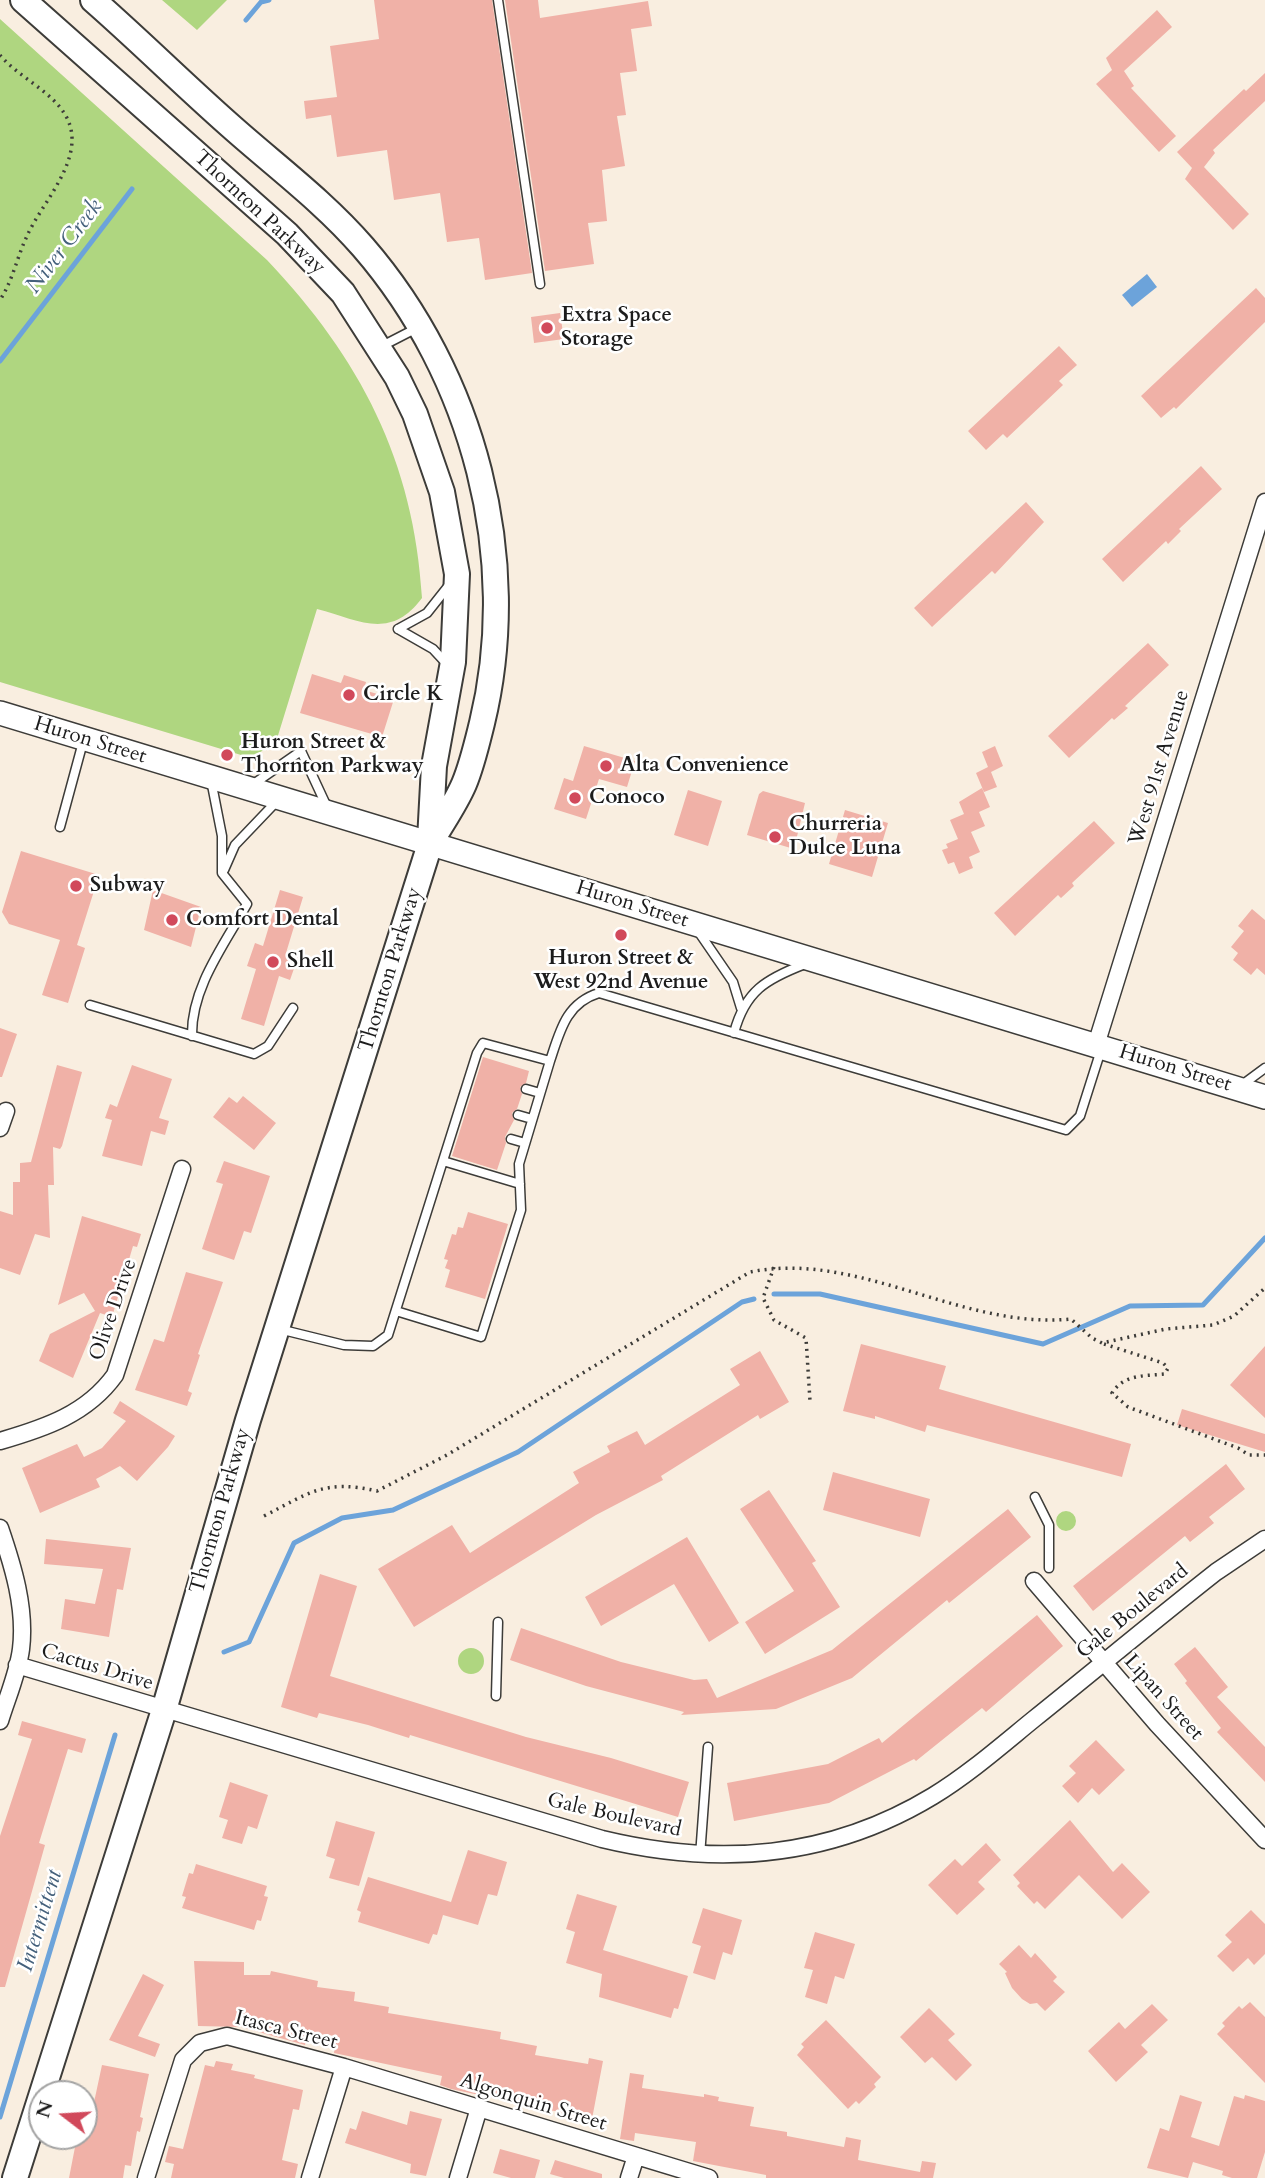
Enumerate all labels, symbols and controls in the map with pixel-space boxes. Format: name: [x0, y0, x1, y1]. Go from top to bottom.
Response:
street label: Thornton Parkway: [188, 146, 330, 280]
water label: Niver Creek: [21, 194, 109, 300]
place label: Extra Space Storage: [561, 303, 672, 353]
marker: Extra Space Storage: [539, 320, 555, 336]
place label: Circle K: [363, 682, 443, 708]
marker: Circle K: [341, 687, 357, 703]
street label: West 91st Avenue: [1124, 687, 1196, 849]
street label: Huron Street: [31, 712, 149, 770]
place label: Huron Street & Thornton Parkway: [241, 730, 424, 780]
marker: Huron Street & Thornton Parkway: [219, 747, 235, 763]
place label: Alta Convenience: [620, 753, 789, 779]
marker: Alta Convenience: [598, 758, 614, 774]
place label: Conoco: [589, 785, 665, 811]
marker: Conoco: [567, 790, 583, 806]
place label: Churreria Dulce Luna: [789, 812, 901, 862]
marker: Churreria Dulce Luna: [767, 829, 783, 845]
place label: Subway: [90, 873, 165, 899]
street label: Huron Street: [573, 876, 691, 934]
marker: Subway: [68, 878, 84, 894]
street label: Thornton Parkway: [354, 885, 428, 1055]
place label: Comfort Dental: [186, 907, 339, 933]
marker: Comfort Dental: [164, 912, 180, 928]
marker: Huron Street & West 92nd Avenue: [613, 927, 629, 943]
place label: Huron Street & West 92nd Avenue: [534, 946, 708, 996]
place label: Shell: [287, 949, 334, 975]
marker: Shell: [265, 954, 281, 970]
street label: Huron Street: [1116, 1040, 1234, 1098]
street label: Olive Drive: [85, 1256, 143, 1364]
street label: Thornton Parkway: [185, 1425, 257, 1597]
street label: Gale Boulevard: [1072, 1559, 1194, 1665]
street label: Cactus Drive: [38, 1639, 156, 1697]
street label: Lipan Street: [1118, 1650, 1208, 1746]
street label: Gale Boulevard: [545, 1788, 683, 1844]
water label: Intermittent: [12, 1867, 70, 1975]
street label: Itasca Street: [232, 2006, 340, 2056]
street label: Algonquin Street: [457, 2069, 609, 2137]
north arrow: [28, 2080, 98, 2150]
text: N: [30, 2098, 60, 2121]

